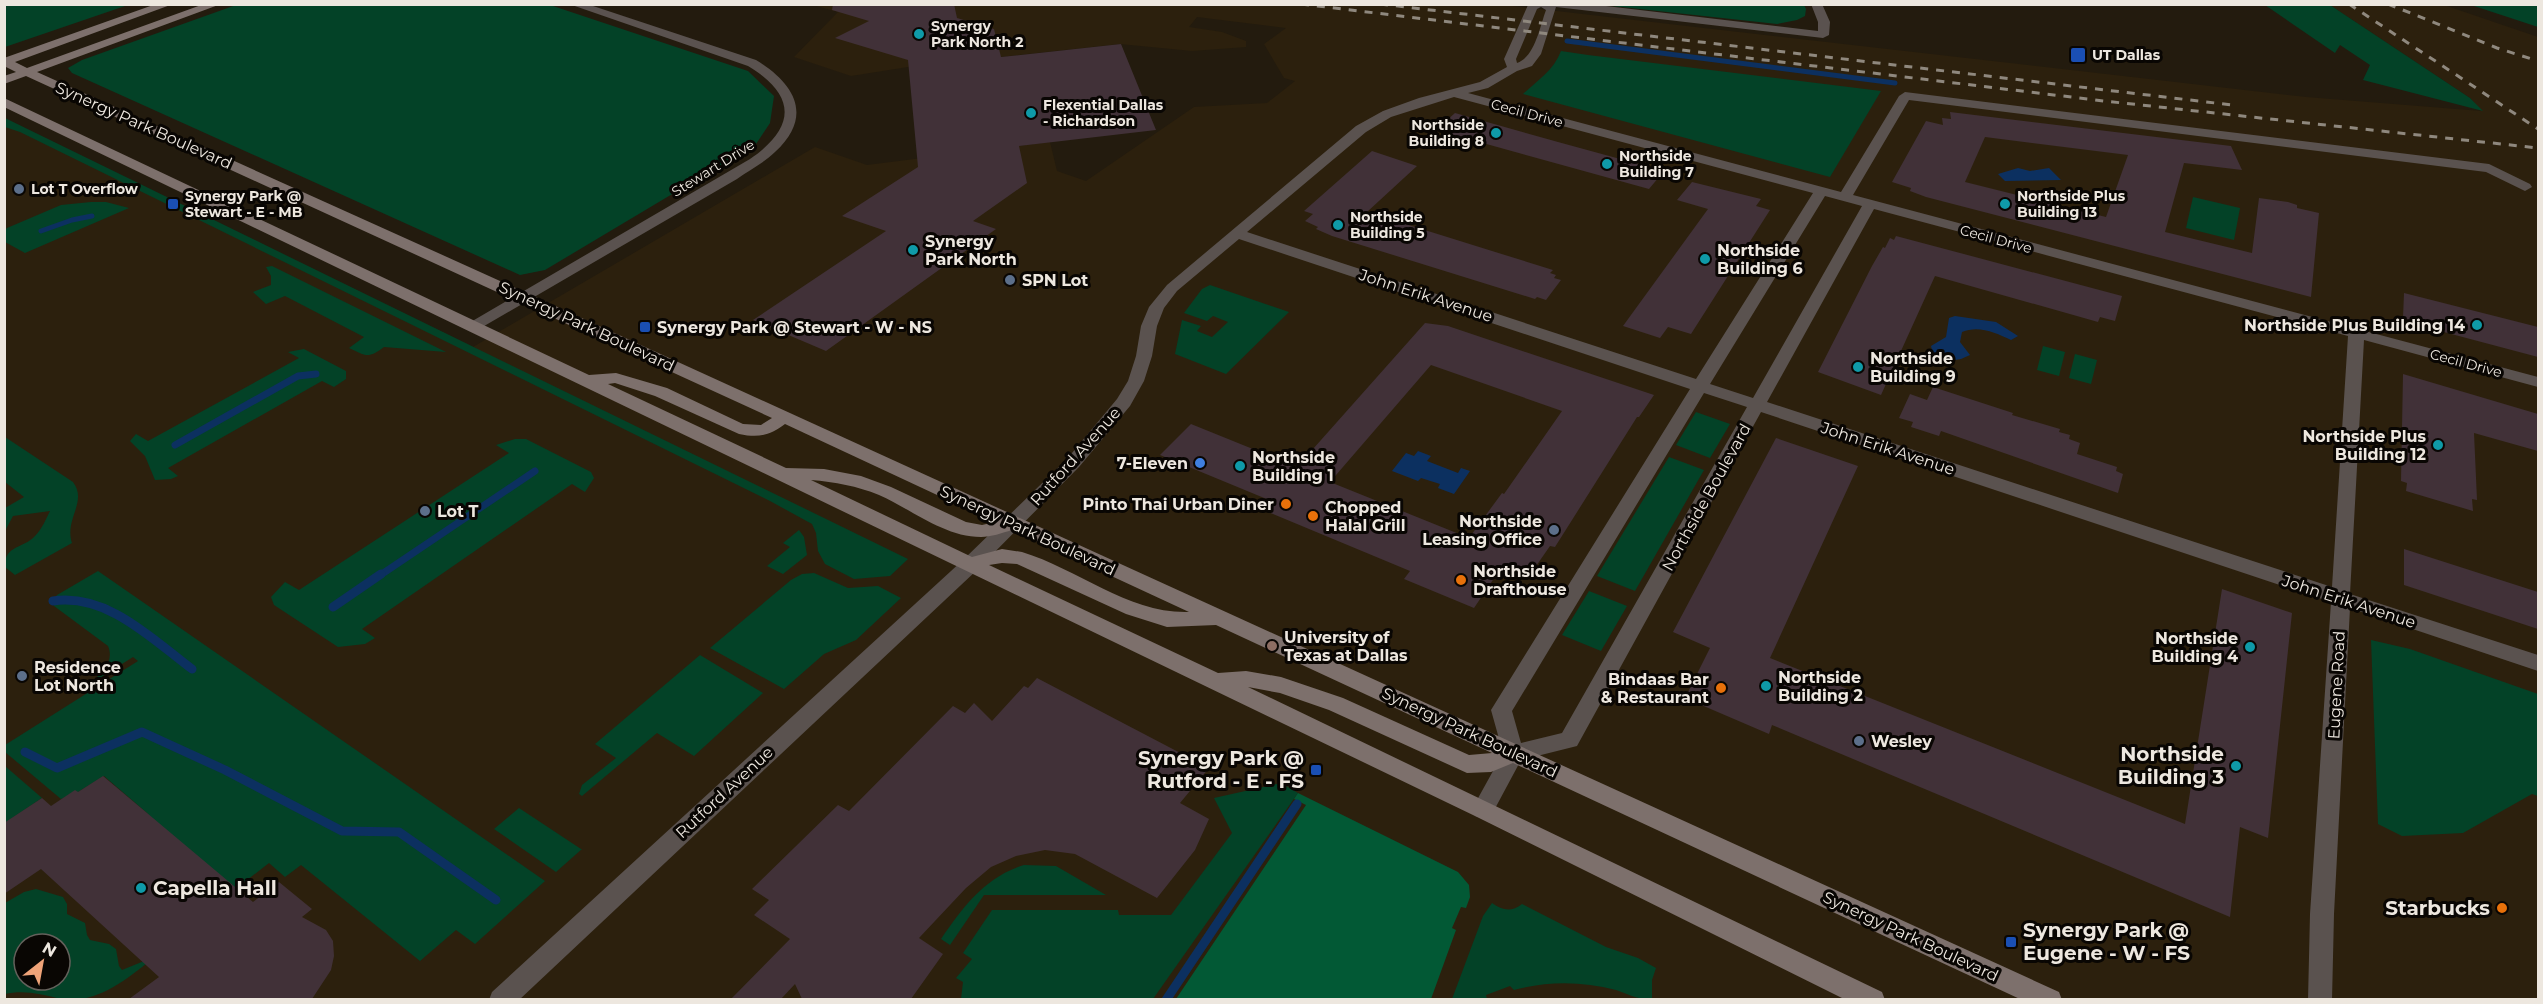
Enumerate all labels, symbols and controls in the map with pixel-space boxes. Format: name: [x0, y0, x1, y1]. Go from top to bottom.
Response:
place label: Synergy Park North 2: [931, 17, 1024, 51]
marker: Synergy Park North 2: [912, 27, 926, 41]
marker: UT Dallas: [2069, 46, 2087, 64]
place label: UT Dallas: [2092, 46, 2161, 64]
street label: Synergy Park Boulevard: [53, 78, 235, 173]
street label: Cecil Drive: [1489, 95, 1565, 131]
place label: Flexential Dallas - Richardson: [1043, 96, 1164, 130]
marker: Flexential Dallas - Richardson: [1024, 106, 1038, 120]
place label: Northside Building 8: [1409, 116, 1484, 150]
marker: Northside Building 8: [1489, 126, 1503, 140]
street label: Stewart Drive: [668, 135, 758, 201]
place label: Northside Building 7: [1619, 147, 1694, 181]
marker: Northside Building 7: [1600, 157, 1614, 171]
place label: Lot T Overflow: [31, 180, 139, 198]
marker: Lot T Overflow: [12, 182, 26, 196]
place label: Synergy Park @ Stewart - E - MB: [185, 187, 303, 221]
place label: Northside Plus Building 13: [2017, 187, 2126, 221]
marker: Synergy Park @ Stewart - E - MB: [166, 197, 180, 211]
marker: Northside Plus Building 13: [1998, 197, 2012, 211]
place label: Northside Building 5: [1350, 208, 1424, 242]
marker: Northside Building 5: [1331, 218, 1345, 232]
street label: Cecil Drive: [1958, 221, 2034, 257]
place label: Synergy Park North: [925, 232, 1017, 269]
place label: Northside Building 6: [1717, 241, 1803, 278]
marker: Synergy Park North: [906, 243, 920, 257]
marker: Northside Building 6: [1698, 252, 1712, 266]
street label: John Erik Avenue: [1356, 265, 1495, 326]
place label: SPN Lot: [1022, 271, 1088, 290]
marker: SPN Lot: [1003, 273, 1017, 287]
street label: Synergy Park Boulevard: [496, 277, 677, 375]
place label: Northside Plus Building 14: [2244, 316, 2465, 335]
place label: Synergy Park @ Stewart - W - NS: [657, 318, 932, 337]
marker: Northside Plus Building 14: [2470, 318, 2484, 332]
marker: Synergy Park @ Stewart - W - NS: [638, 320, 652, 334]
street label: Cecil Drive: [2428, 345, 2504, 381]
place label: Northside Building 9: [1870, 349, 1956, 386]
marker: Northside Building 9: [1851, 360, 1865, 374]
street label: Rutford Avenue: [1026, 403, 1125, 509]
street label: John Erik Avenue: [1818, 418, 1957, 479]
street label: Northside Boulevard: [1658, 420, 1755, 574]
place label: Northside Plus Building 12: [2302, 427, 2426, 464]
marker: Northside Plus Building 12: [2431, 438, 2445, 452]
place label: Northside Building 1: [1252, 448, 1335, 485]
place label: 7-Eleven: [1117, 454, 1188, 473]
marker: 7-Eleven: [1193, 456, 1207, 470]
marker: Northside Building 1: [1233, 459, 1247, 473]
street label: Synergy Park Boulevard: [937, 481, 1118, 579]
place label: Pinto Thai Urban Diner: [1083, 495, 1274, 514]
marker: Pinto Thai Urban Diner: [1279, 497, 1293, 511]
place label: Chopped Halal Grill: [1325, 498, 1405, 535]
place label: Lot T: [437, 502, 479, 521]
marker: Lot T: [418, 504, 432, 518]
marker: Chopped Halal Grill: [1306, 509, 1320, 523]
place label: Northside Leasing Office: [1422, 512, 1542, 549]
marker: Northside Leasing Office: [1547, 523, 1561, 537]
place label: Northside Drafthouse: [1473, 562, 1567, 599]
street label: John Erik Avenue: [2279, 571, 2418, 632]
marker: Northside Drafthouse: [1454, 573, 1468, 587]
place label: University of Texas at Dallas: [1284, 628, 1408, 665]
place label: Northside Building 4: [2151, 629, 2238, 666]
street label: Eugene Road: [2324, 630, 2349, 740]
marker: University of Texas at Dallas: [1265, 639, 1279, 653]
marker: Northside Building 4: [2243, 640, 2257, 654]
place label: Residence Lot North: [34, 658, 121, 695]
place label: Northside Building 2: [1778, 668, 1863, 705]
marker: Residence Lot North: [15, 669, 29, 683]
place label: Bindaas Bar & Restaurant: [1601, 670, 1709, 707]
marker: Northside Building 2: [1759, 679, 1773, 693]
marker: Bindaas Bar & Restaurant: [1714, 681, 1728, 695]
street label: Synergy Park Boulevard: [1379, 683, 1560, 781]
place label: Wesley: [1871, 732, 1932, 751]
marker: Wesley: [1852, 734, 1866, 748]
place label: Northside Building 3: [2118, 742, 2224, 789]
street label: Rutford Avenue: [672, 743, 777, 842]
place label: Synergy Park @ Rutford - E - FS: [1138, 746, 1304, 793]
marker: Northside Building 3: [2229, 759, 2243, 773]
marker: Synergy Park @ Rutford - E - FS: [1309, 763, 1323, 777]
place label: Capella Hall: [153, 876, 277, 900]
marker: Capella Hall: [134, 881, 148, 895]
street label: Synergy Park Boulevard: [1820, 887, 2001, 985]
place label: Starbucks: [2385, 896, 2490, 920]
marker: Starbucks: [2495, 901, 2509, 915]
place label: Synergy Park @ Eugene - W - FS: [2023, 918, 2190, 965]
north arrow: [12, 932, 72, 992]
marker: Synergy Park @ Eugene - W - FS: [2004, 935, 2018, 949]
text: N: [39, 938, 60, 961]

